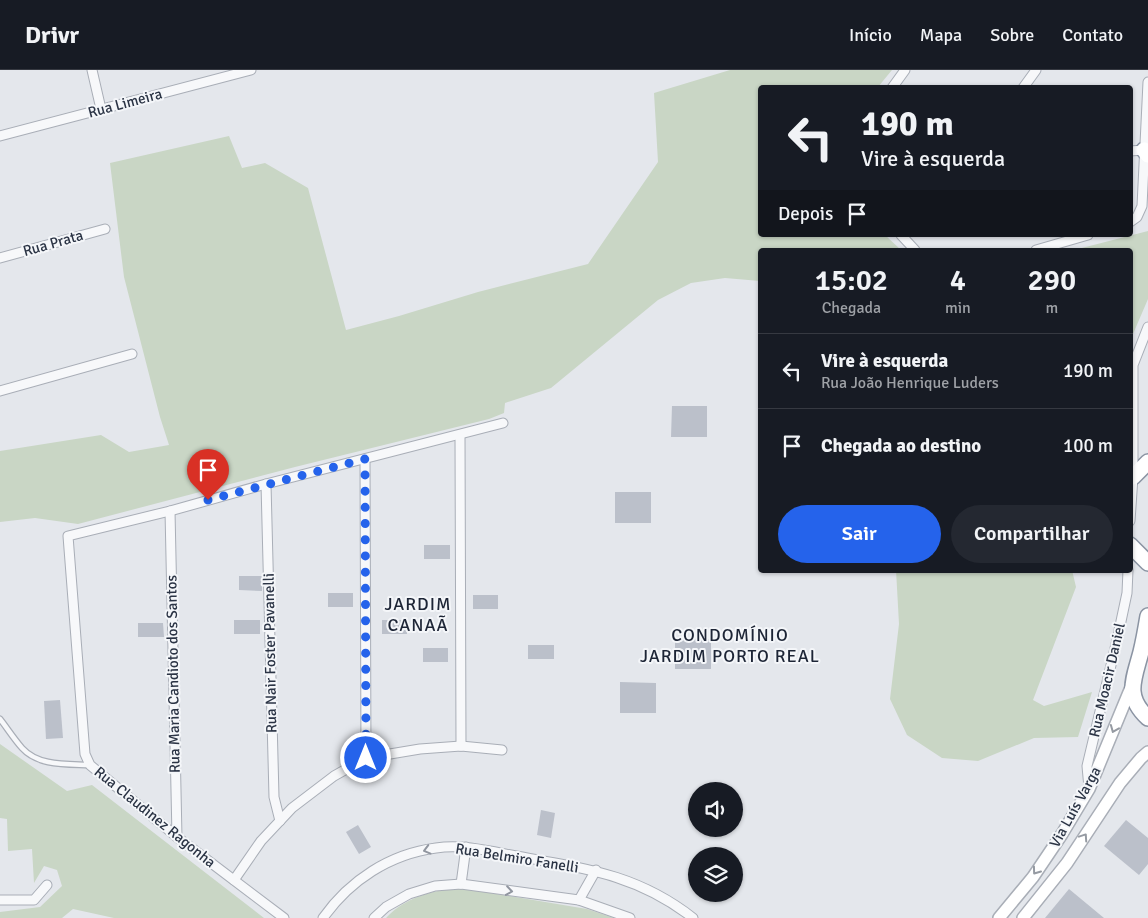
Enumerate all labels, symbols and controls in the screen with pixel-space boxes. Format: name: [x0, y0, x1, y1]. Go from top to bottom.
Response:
text: Drivr: [25, 20, 79, 50]
text: Início: [849, 24, 892, 46]
text: Mapa: [920, 24, 962, 46]
text: Sobre: [990, 24, 1034, 46]
text: Contato: [1062, 24, 1123, 46]
street label: Rua Limeira: [86, 84, 164, 122]
text: 190 m: [861, 102, 954, 145]
icon: left: [778, 105, 843, 170]
text: Vire à esquerda: [861, 145, 1005, 172]
icon: arrive: [843, 200, 871, 228]
text: Depois: [778, 202, 833, 226]
street label: Rua Prata: [21, 226, 85, 260]
text: 15:02: [815, 262, 888, 299]
text: 4: [950, 262, 966, 299]
text: 290: [1028, 262, 1076, 299]
text: Chegada: [822, 298, 881, 318]
text: min: [945, 298, 971, 318]
text: m: [1045, 298, 1058, 318]
text: Vire à esquerda: [821, 349, 948, 373]
icon: left: [778, 357, 806, 385]
text: 190 m: [1063, 359, 1113, 383]
text: Rua João Henrique Luders: [821, 373, 999, 393]
icon: arrive: [778, 432, 806, 460]
text: Chegada ao destino: [821, 434, 981, 458]
text: 100 m: [1063, 434, 1113, 458]
pin: [187, 449, 229, 500]
icon: arrive: [194, 456, 222, 484]
button: Sair: [778, 505, 941, 563]
button: Compartilhar: [951, 505, 1113, 563]
street label: Rua Nair Foster Pavanelli: [260, 573, 280, 733]
street label: Rua Maria Candioto dos Santos: [162, 574, 184, 773]
district label: JARDIM CANAÃ: [384, 593, 452, 636]
street label: Rua Moacir Daniel: [1085, 621, 1129, 739]
district label: CONDOMÍNIO JARDIM PORTO REAL: [640, 624, 820, 667]
one-way arrow: [1110, 724, 1121, 733]
position arrow: [339, 731, 391, 783]
street label: Rua Claudinez Ragonha: [91, 763, 219, 871]
street label: Via Luís Varga: [1045, 763, 1105, 851]
map controls: [688, 782, 743, 902]
button: sound: [688, 782, 743, 837]
one-way arrow: [1078, 833, 1087, 843]
street label: Rua Belmiro Fanelli: [454, 839, 580, 877]
one-way arrow: [423, 844, 432, 855]
button: layers: [688, 847, 743, 902]
one-way arrow: [1034, 865, 1042, 874]
one-way arrow: [505, 885, 513, 895]

